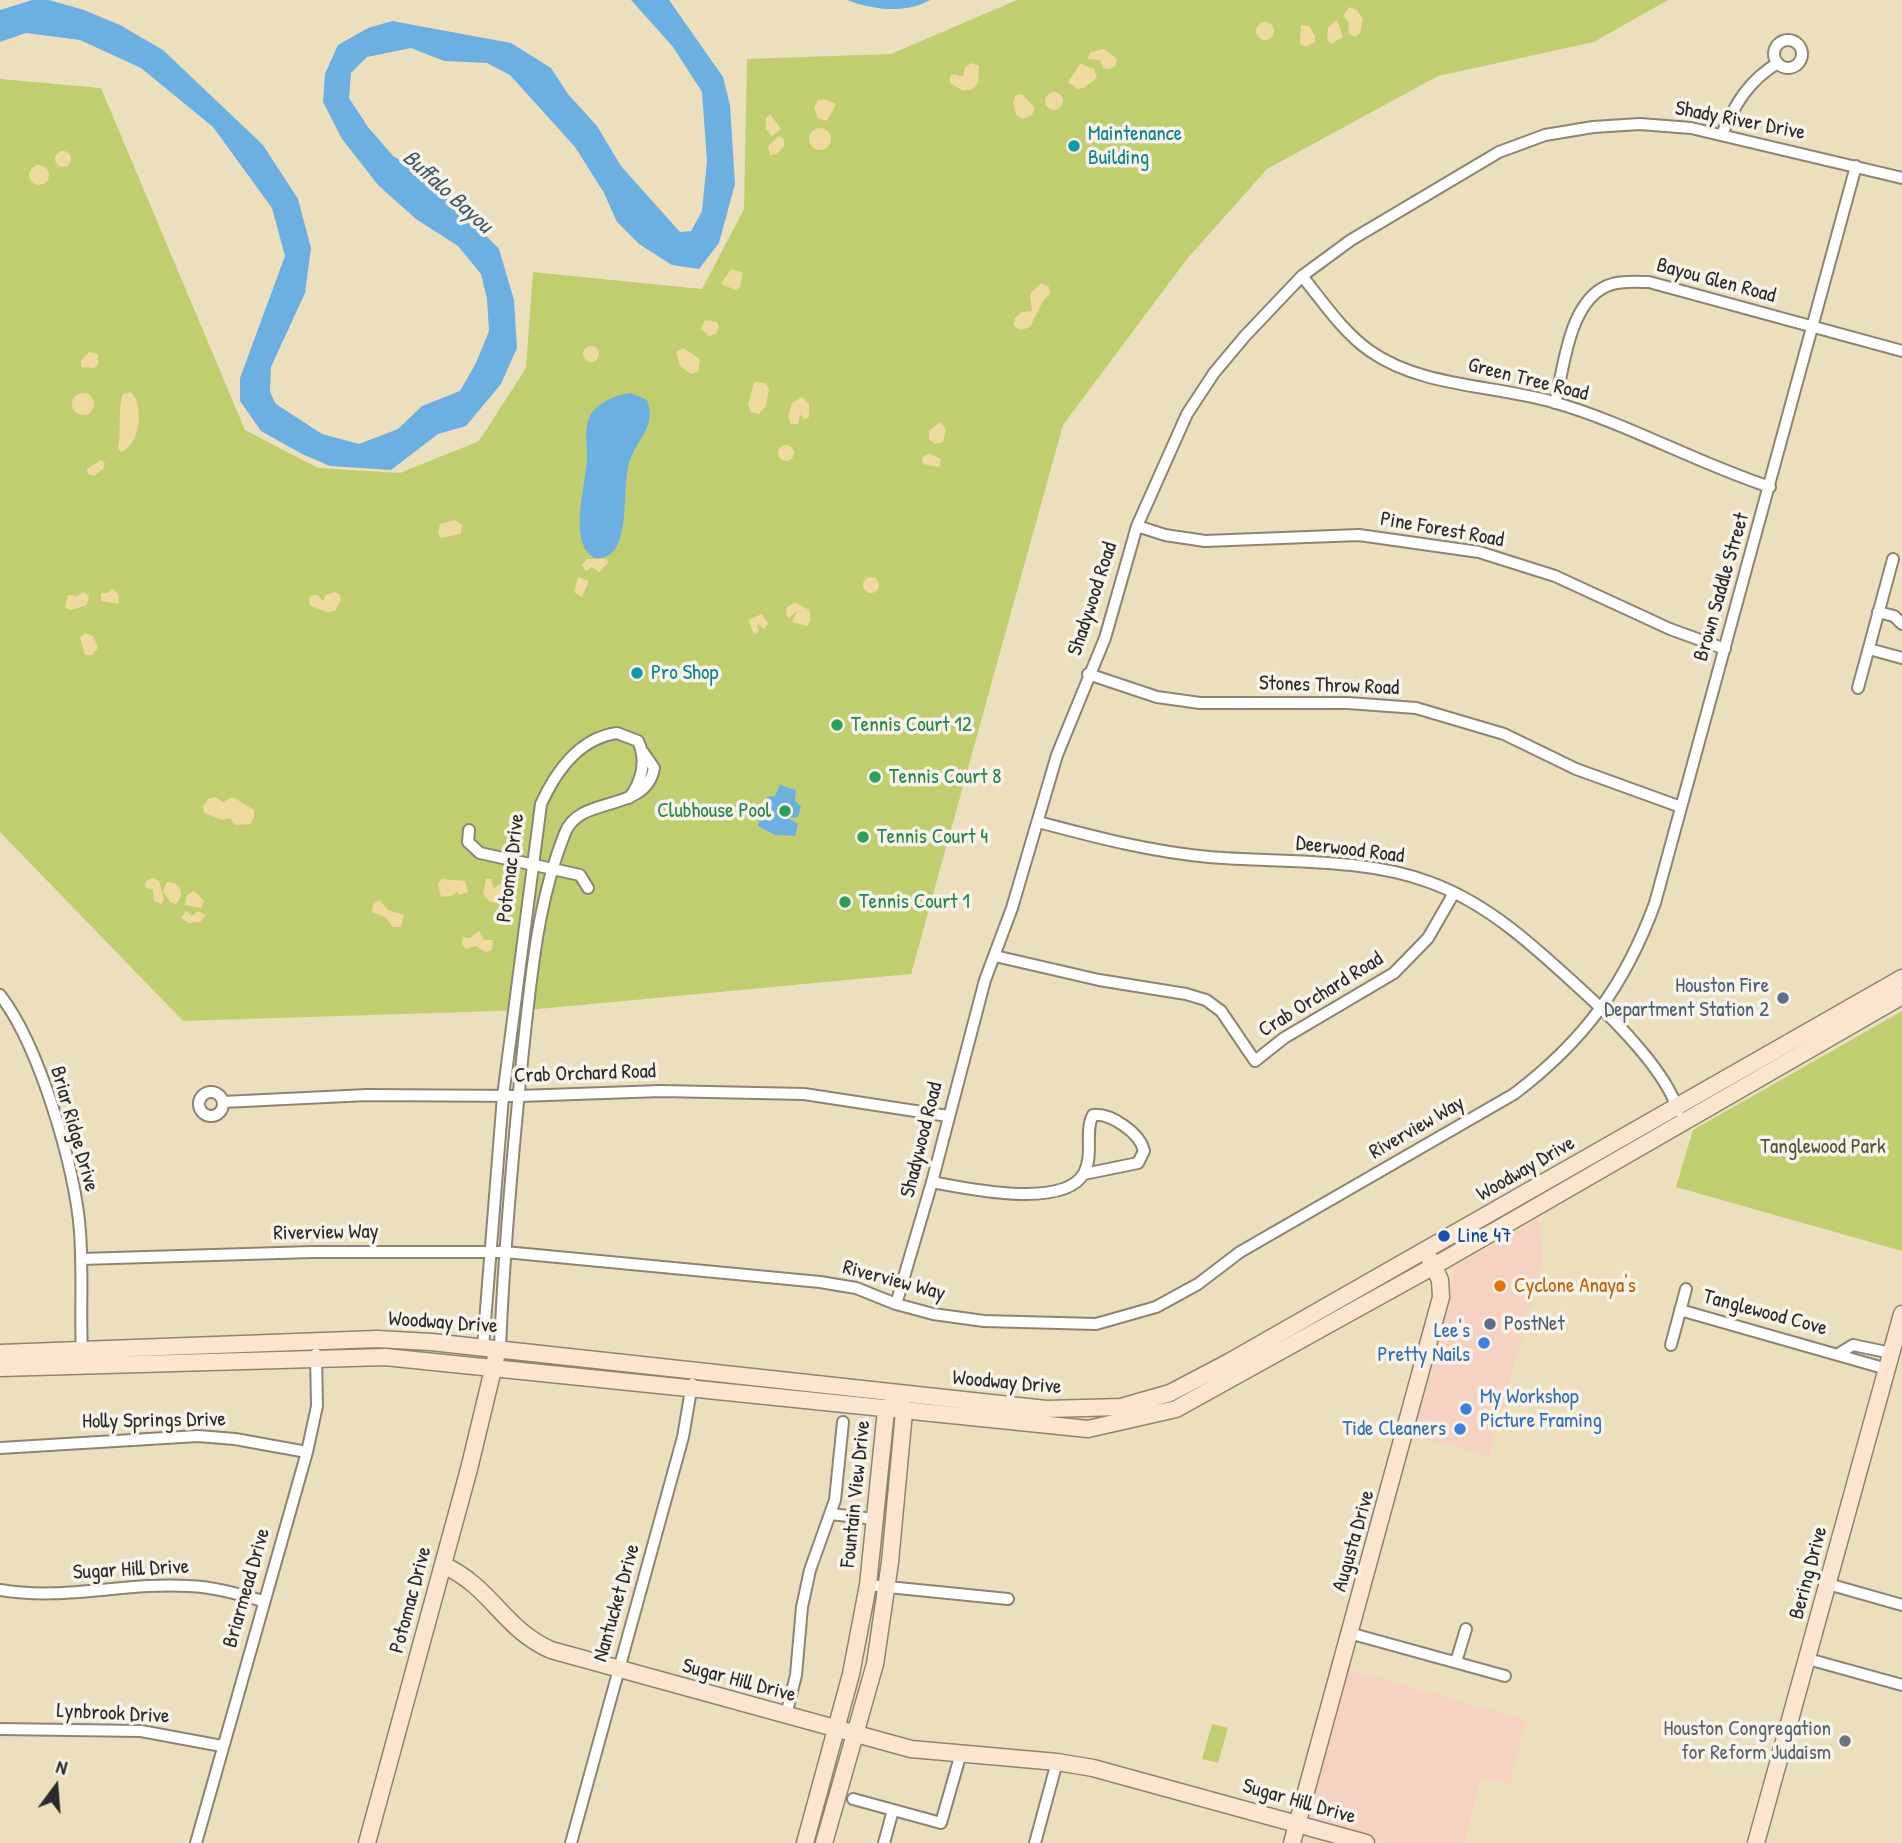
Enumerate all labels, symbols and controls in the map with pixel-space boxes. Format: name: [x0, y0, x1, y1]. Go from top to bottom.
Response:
street label: Shady River Drive: [1673, 96, 1807, 146]
place label: Maintenance Building: [1088, 121, 1182, 171]
marker: Maintenance Building: [1066, 138, 1082, 154]
water label: Buffalo Bayou: [396, 144, 498, 240]
street label: Bayou Glen Road: [1654, 253, 1778, 309]
street label: Green Tree Road: [1465, 353, 1591, 407]
street label: Pine Forest Road: [1378, 507, 1506, 553]
street label: Brown Saddle Street: [1689, 510, 1755, 664]
street label: Shadywood Road: [1063, 539, 1123, 659]
place label: Pro Shop: [651, 660, 718, 686]
marker: Pro Shop: [629, 665, 645, 681]
street label: Stones Throw Road: [1258, 671, 1400, 701]
place label: Tennis Court 12: [851, 712, 972, 738]
marker: Tennis Court 12: [829, 717, 845, 733]
place label: Tennis Court 8: [889, 764, 1001, 790]
marker: Tennis Court 8: [867, 769, 883, 785]
place label: Clubhouse Pool: [657, 798, 771, 824]
marker: Clubhouse Pool: [777, 803, 793, 819]
street label: Potomac Drive: [492, 812, 530, 924]
place label: Tennis Court 4: [877, 824, 988, 850]
marker: Tennis Court 4: [855, 829, 871, 845]
street label: Deerwood Road: [1294, 831, 1406, 869]
place label: Tennis Court 1: [859, 889, 970, 915]
marker: Tennis Court 1: [837, 894, 853, 910]
street label: Crab Orchard Road: [1254, 947, 1388, 1043]
place label: Houston Fire Department Station 2: [1604, 973, 1769, 1023]
marker: Houston Fire Department Station 2: [1775, 990, 1791, 1006]
street label: Crab Orchard Road: [514, 1059, 656, 1089]
street label: Briar Ridge Drive: [44, 1063, 104, 1195]
street label: Shadywood Road: [896, 1080, 948, 1200]
street label: Riverview Way: [1365, 1091, 1469, 1165]
street label: Woodway Drive: [1472, 1131, 1580, 1207]
park label: Tanglewood Park: [1760, 1134, 1886, 1160]
street label: Riverview Way: [273, 1219, 379, 1247]
place label: Line 47: [1458, 1223, 1511, 1249]
marker: Line 47: [1436, 1228, 1452, 1244]
street label: Riverview Way: [840, 1255, 948, 1307]
place label: Cyclone Anaya's: [1514, 1273, 1636, 1299]
marker: Cyclone Anaya's: [1492, 1278, 1508, 1294]
street label: Tanglewood Cove: [1700, 1284, 1830, 1342]
street label: Woodway Drive: [388, 1307, 498, 1339]
place label: PostNet: [1504, 1311, 1565, 1337]
marker: PostNet: [1482, 1316, 1498, 1332]
place label: Lee's Pretty Nails: [1378, 1318, 1470, 1368]
marker: Lee's Pretty Nails: [1476, 1335, 1492, 1351]
street label: Woodway Drive: [951, 1366, 1063, 1400]
place label: My Workshop Picture Framing: [1480, 1384, 1602, 1434]
marker: My Workshop Picture Framing: [1458, 1401, 1474, 1417]
street label: Holly Springs Drive: [82, 1407, 226, 1435]
place label: Tide Cleaners: [1342, 1416, 1446, 1442]
street label: Fountain View Drive: [836, 1419, 876, 1569]
marker: Tide Cleaners: [1452, 1421, 1468, 1437]
street label: Augusta Drive: [1328, 1487, 1380, 1595]
street label: Bering Drive: [1785, 1524, 1833, 1622]
street label: Briarmead Drive: [218, 1525, 276, 1651]
street label: Nantucket Drive: [588, 1541, 646, 1665]
street label: Potomac Drive: [385, 1544, 437, 1656]
street label: Sugar Hill Drive: [72, 1554, 190, 1586]
street label: Sugar Hill Drive: [679, 1654, 799, 1708]
street label: Lynbrook Drive: [56, 1698, 170, 1730]
place label: Houston Congregation for Reform Judaism: [1664, 1716, 1831, 1766]
marker: Houston Congregation for Reform Judaism: [1837, 1733, 1853, 1749]
north arrow: [21, 1752, 91, 1822]
text: N: [53, 1753, 70, 1781]
street label: Sugar Hill Drive: [1240, 1774, 1358, 1830]

